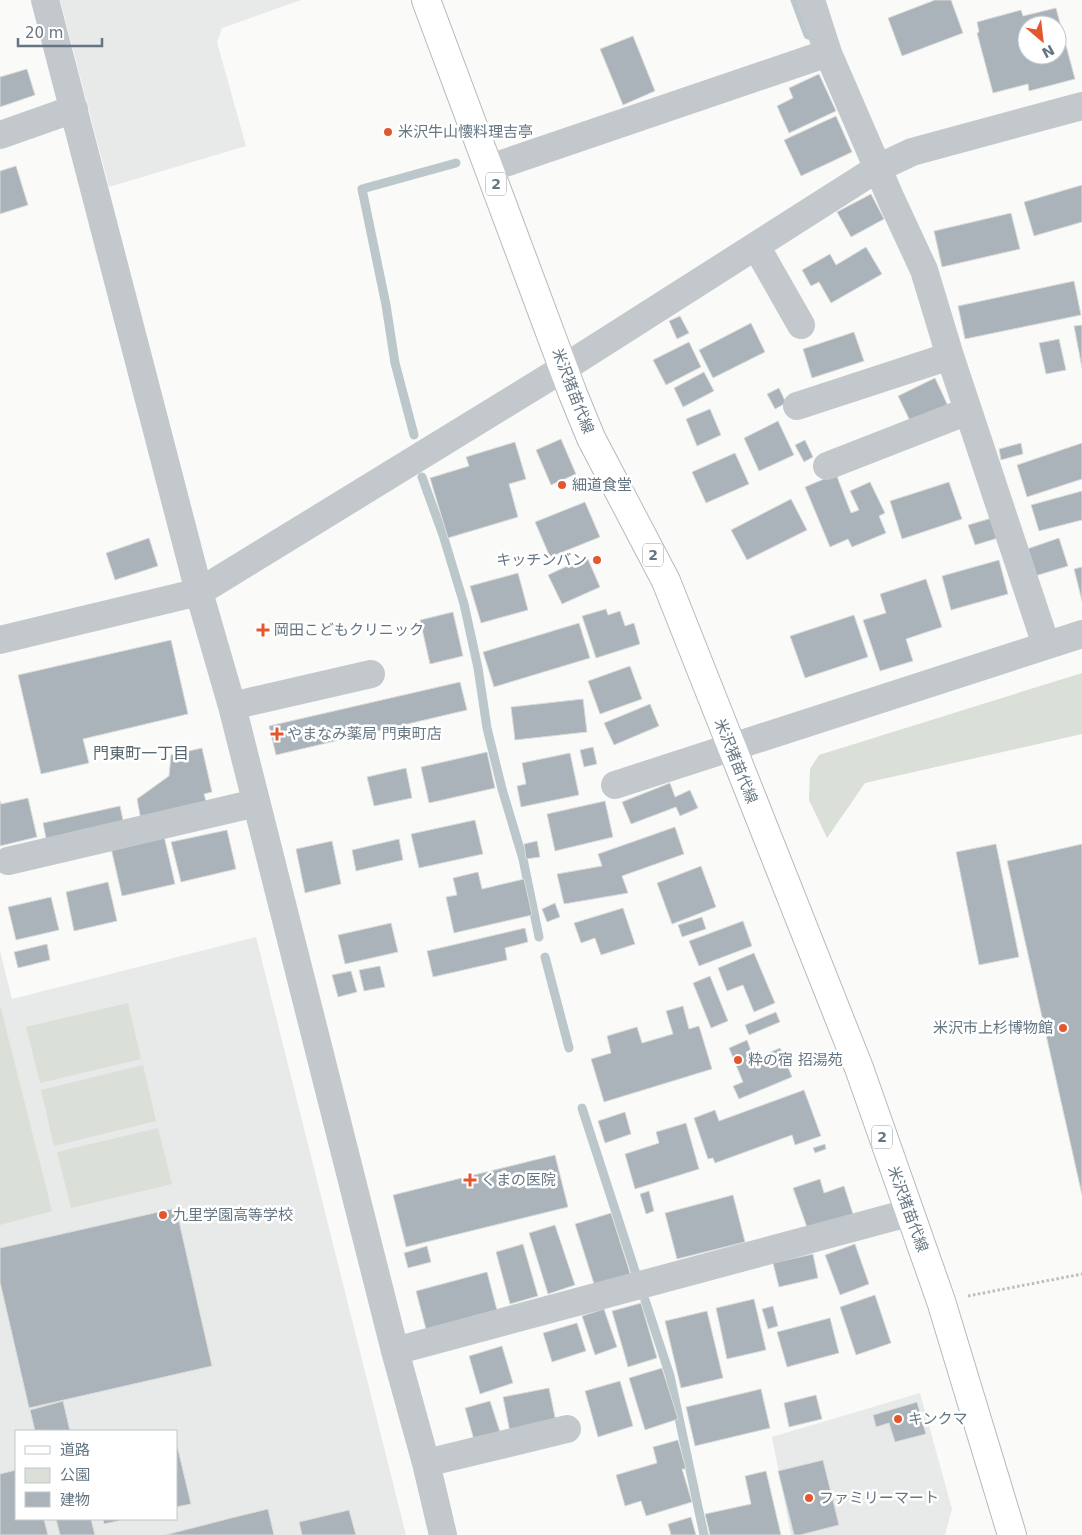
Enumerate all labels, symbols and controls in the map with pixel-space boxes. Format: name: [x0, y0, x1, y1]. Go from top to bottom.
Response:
scale bar: [18, 15, 101, 47]
north arrow: [1017, 15, 1067, 65]
text: 20 m: [25, 24, 63, 42]
text: N: [1039, 42, 1057, 61]
place label: 米沢牛山懐料理吉亭: [398, 123, 533, 141]
marker: 米沢牛山懐料理吉亭: [382, 126, 394, 138]
road number: 2: [486, 172, 506, 195]
street label: 米沢猪苗代線: [548, 346, 598, 436]
place label: 細道食堂: [572, 476, 632, 494]
marker: 細道食堂: [556, 479, 568, 491]
road number: 2: [643, 544, 663, 566]
place label: キッチンバン: [496, 551, 587, 569]
marker: キッチンバン: [591, 554, 603, 566]
place label: 岡田こどもクリニック: [274, 621, 424, 639]
marker: 岡田こどもクリニック: [256, 623, 270, 637]
street label: 米沢猪苗代線: [711, 716, 761, 806]
place label: やまなみ薬局 門東町店: [287, 725, 442, 743]
marker: やまなみ薬局 門東町店: [271, 728, 283, 740]
district label: 門東町一丁目: [93, 744, 189, 763]
place label: 米沢市上杉博物館: [933, 1019, 1053, 1037]
marker: 米沢市上杉博物館: [1057, 1022, 1069, 1034]
place label: 粋の宿 招湯苑: [748, 1051, 843, 1069]
marker: 粋の宿 招湯苑: [732, 1054, 744, 1066]
road number: 2: [872, 1126, 892, 1148]
street label: 米沢猪苗代線: [884, 1164, 932, 1254]
place label: くまの医院: [481, 1171, 556, 1189]
marker: くまの医院: [463, 1173, 477, 1187]
place label: 九里学園高等学校: [173, 1206, 293, 1224]
marker: 九里学園高等学校: [157, 1209, 169, 1221]
place label: キンクマ: [908, 1410, 968, 1428]
marker: キンクマ: [892, 1413, 904, 1425]
legend: [15, 1430, 178, 1520]
text: 道路: [60, 1441, 90, 1459]
text: 公園: [60, 1466, 90, 1484]
place label: ファミリーマート: [819, 1489, 939, 1507]
text: 建物: [60, 1491, 90, 1509]
marker: ファミリーマート: [803, 1492, 815, 1504]

